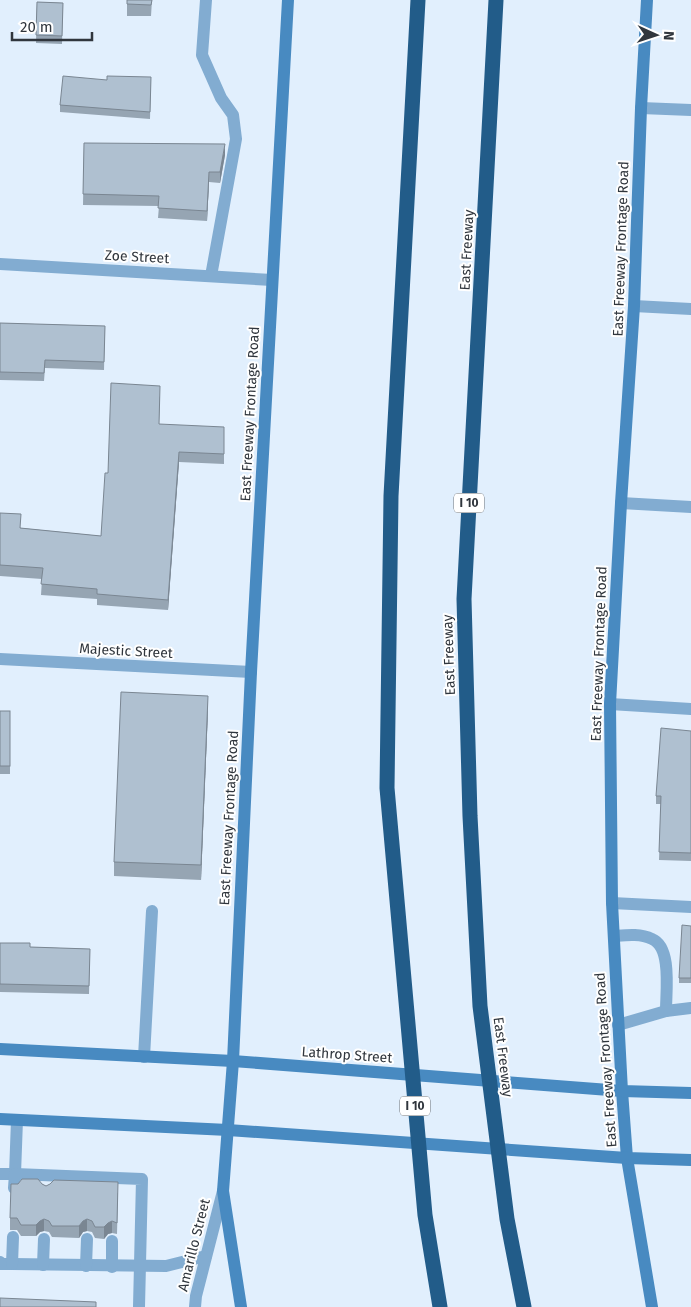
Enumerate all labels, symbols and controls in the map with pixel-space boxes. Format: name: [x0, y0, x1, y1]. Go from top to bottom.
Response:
scale bar: [12, 10, 92, 42]
north arrow: [631, 10, 681, 60]
text: 20 m: [20, 18, 53, 36]
text: N: [660, 31, 677, 41]
street label: East Freeway Frontage Road: [609, 161, 633, 337]
street label: East Freeway: [456, 209, 478, 291]
street label: Zoe Street: [104, 247, 171, 267]
street label: East Freeway Frontage Road: [237, 326, 263, 502]
road number: I 10: [454, 493, 484, 512]
street label: East Freeway Frontage Road: [587, 566, 611, 742]
street label: East Freeway: [439, 614, 459, 696]
street label: Majestic Street: [79, 640, 174, 662]
street label: East Freeway Frontage Road: [216, 730, 242, 906]
street label: East Freeway Frontage Road: [591, 972, 621, 1148]
street label: East Freeway: [490, 1016, 516, 1098]
street label: Lathrop Street: [301, 1043, 394, 1067]
road number: I 10: [400, 1096, 430, 1116]
street label: Amarillo Street: [174, 1196, 214, 1293]

